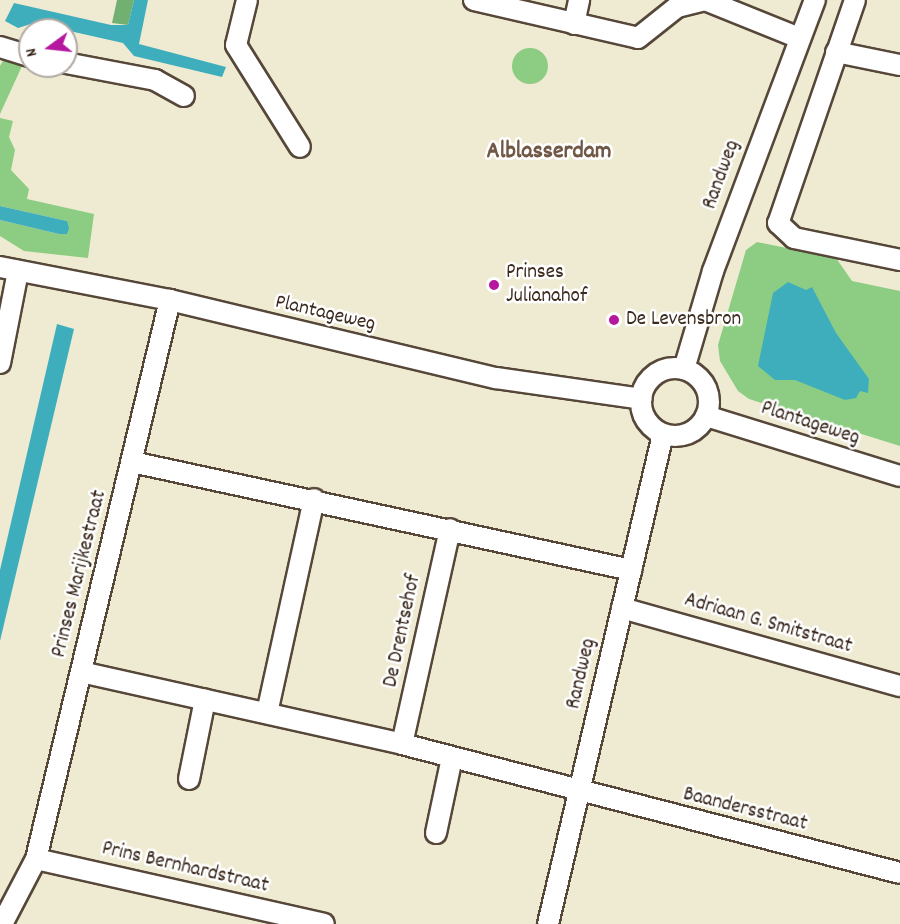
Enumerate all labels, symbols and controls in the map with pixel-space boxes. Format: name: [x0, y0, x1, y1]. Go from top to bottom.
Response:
north arrow: [18, 18, 78, 78]
text: N: [20, 45, 44, 59]
street label: Randweg: [698, 137, 746, 213]
district label: Alblasserdam: [487, 139, 611, 167]
place label: Prinses Julianahof: [506, 260, 587, 310]
marker: Prinses Julianahof: [487, 278, 501, 292]
street label: Plantageweg: [272, 290, 378, 338]
place label: De Levensbron: [626, 307, 741, 333]
marker: De Levensbron: [607, 313, 621, 327]
street label: Plantageweg: [758, 396, 862, 452]
street label: Prinses Marijkestraat: [47, 488, 113, 660]
street label: De Drentsehof: [379, 572, 427, 690]
street label: Adriaan G. Smitstraat: [681, 588, 855, 660]
street label: Randweg: [562, 636, 602, 712]
street label: Baandersstraat: [680, 782, 810, 838]
street label: Prins Bernhardstraat: [99, 837, 271, 899]

